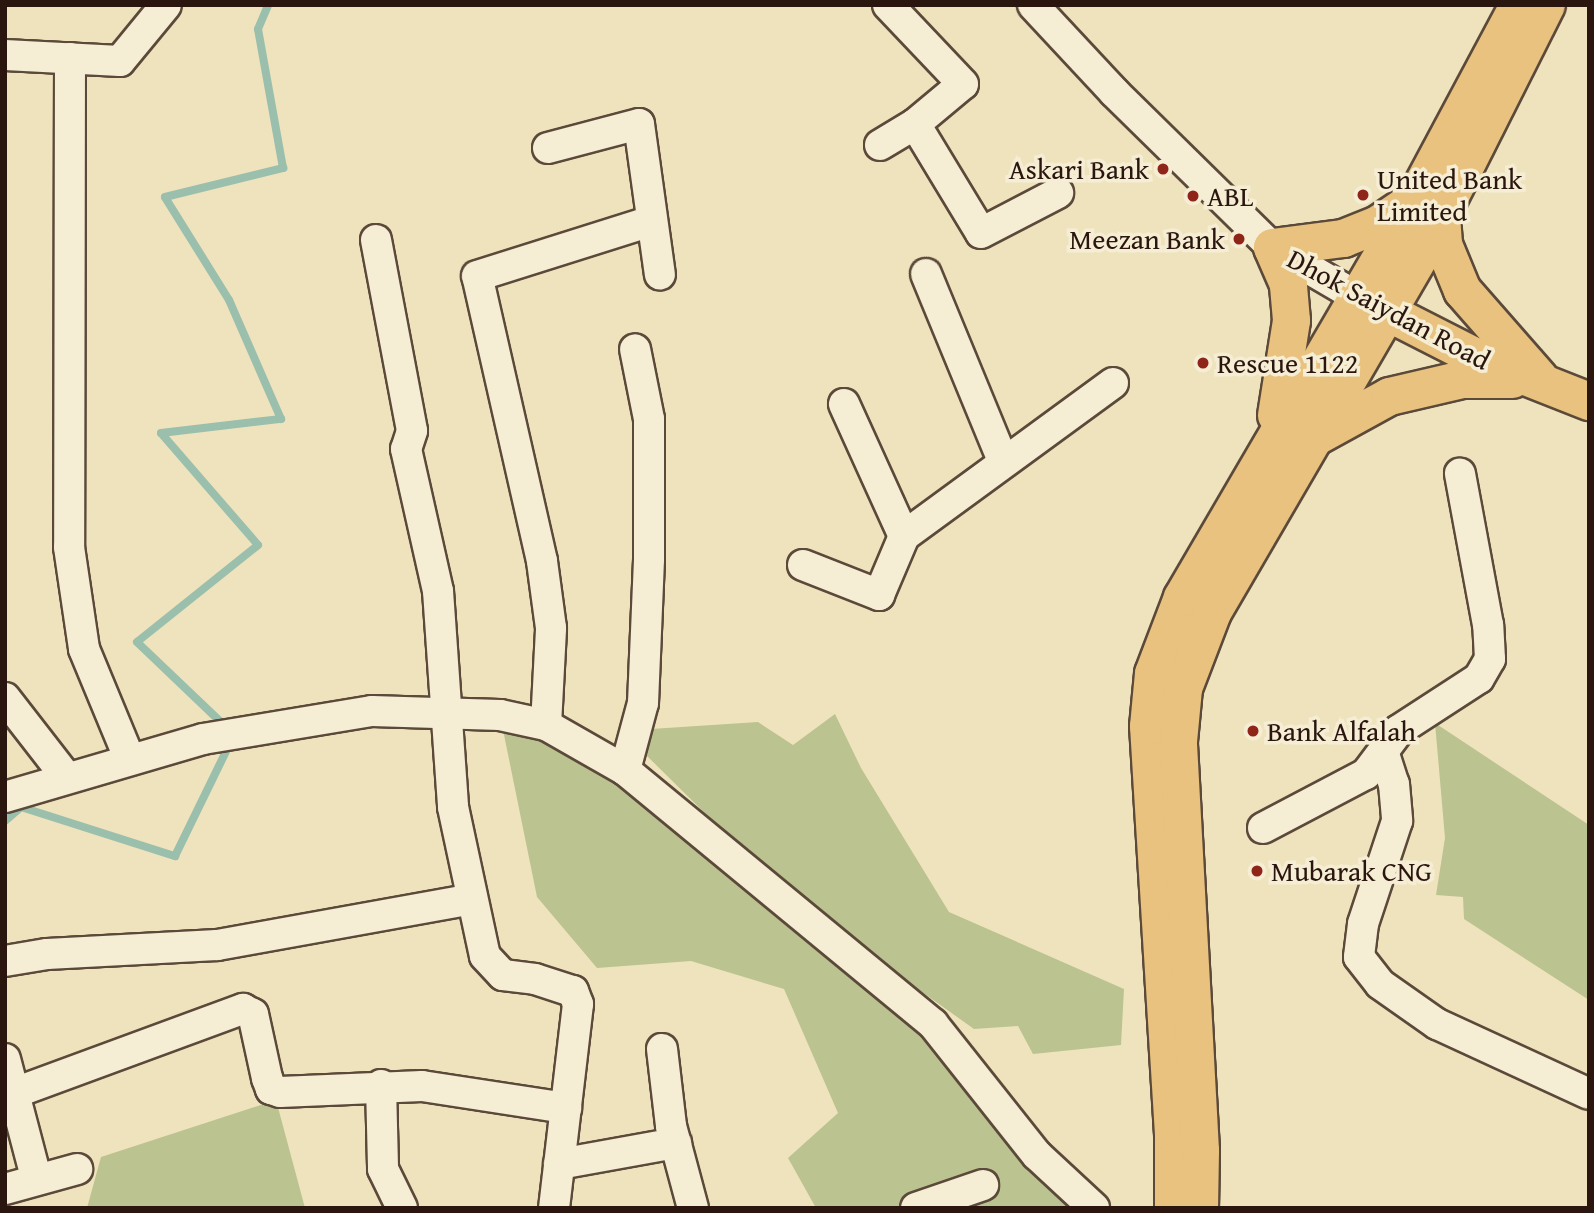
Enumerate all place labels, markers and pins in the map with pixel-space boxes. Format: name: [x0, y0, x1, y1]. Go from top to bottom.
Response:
place label: Askari Bank: [1009, 152, 1149, 186]
marker: Askari Bank: [1155, 161, 1171, 177]
place label: United Bank Limited: [1377, 162, 1522, 228]
place label: ABL: [1207, 179, 1253, 213]
marker: United Bank Limited: [1355, 187, 1371, 203]
marker: ABL: [1185, 188, 1201, 204]
place label: Meezan Bank: [1069, 222, 1225, 256]
marker: Meezan Bank: [1231, 231, 1247, 247]
place label: Rescue 1122: [1217, 346, 1358, 380]
marker: Rescue 1122: [1195, 355, 1211, 371]
place label: Bank Alfalah: [1267, 714, 1416, 748]
marker: Bank Alfalah: [1245, 723, 1261, 739]
place label: Mubarak CNG: [1271, 854, 1432, 888]
marker: Mubarak CNG: [1249, 863, 1265, 879]

